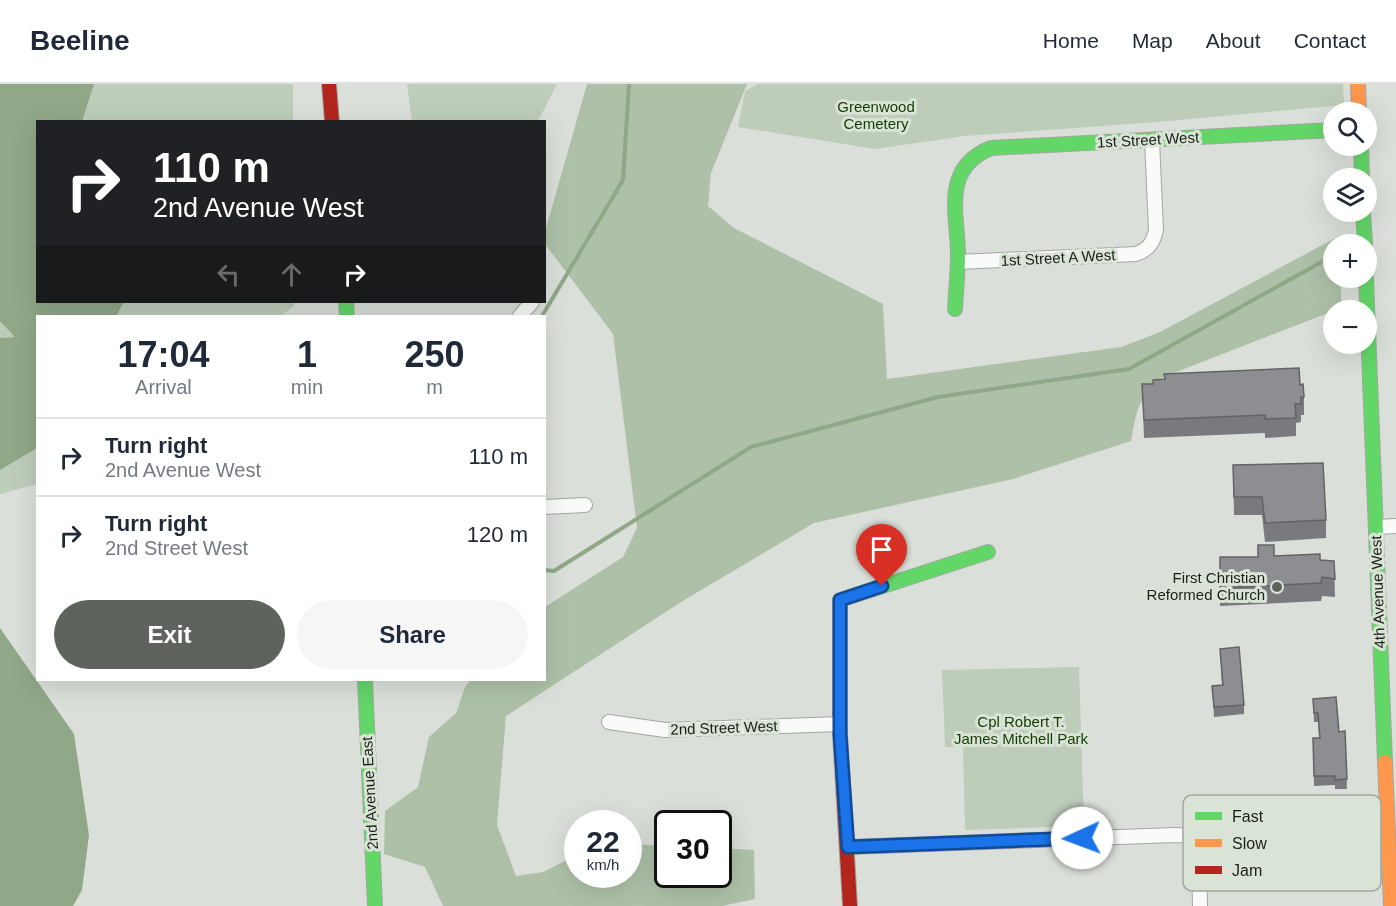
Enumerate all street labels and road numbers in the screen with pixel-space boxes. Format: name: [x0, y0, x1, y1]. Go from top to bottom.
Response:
street label: 1st Street West: [1096, 128, 1200, 151]
street label: 1st Street A West: [1000, 246, 1117, 269]
street label: 4th Avenue West: [1367, 534, 1388, 649]
street label: 2nd Street West: [670, 717, 779, 738]
street label: 2nd Avenue East: [358, 735, 381, 850]

